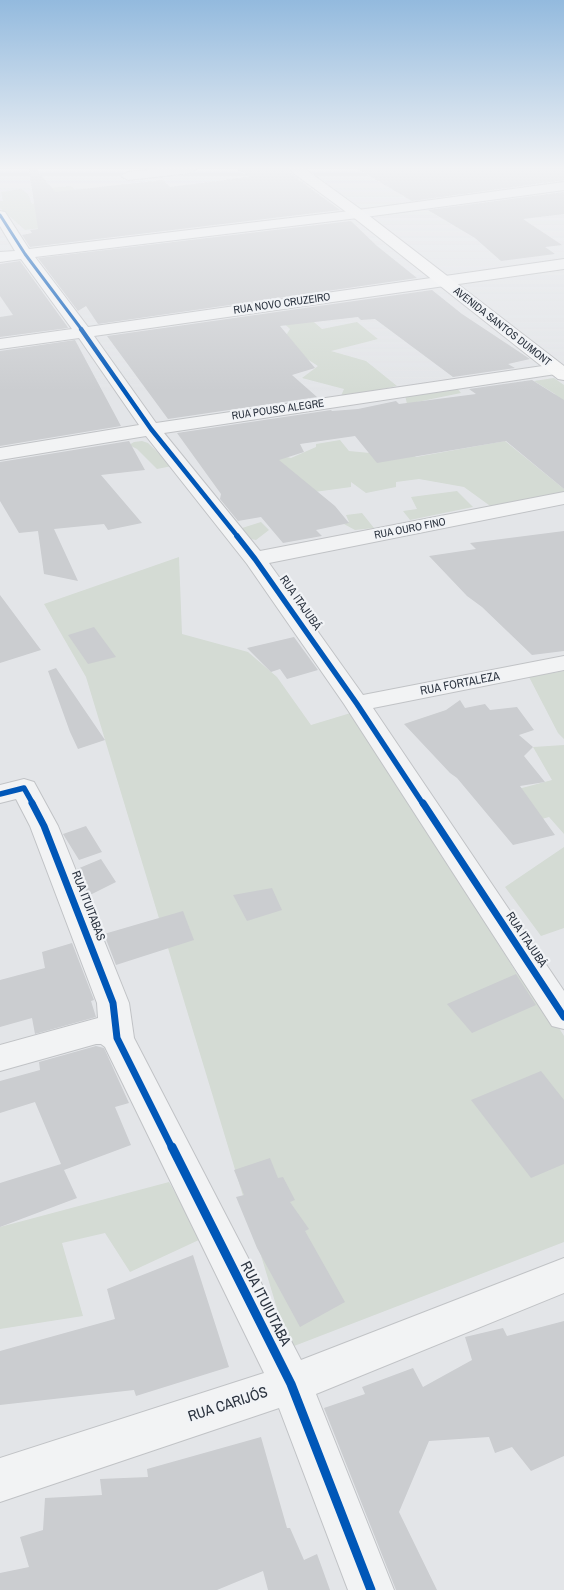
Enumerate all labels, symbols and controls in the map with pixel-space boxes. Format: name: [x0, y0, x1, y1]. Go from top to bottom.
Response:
street label: AVENIDA SANTOS DUMONT: [450, 285, 554, 369]
street label: RUA NOVO CRUZEIRO: [233, 291, 331, 317]
street label: RUA POUSO ALEGRE: [231, 397, 325, 423]
street label: RUA OURO FINO: [373, 516, 447, 542]
street label: RUA ITAJUBÁ: [276, 573, 324, 633]
street label: RUA FORTALEZA: [419, 669, 501, 699]
street label: RUA ITUITABAS: [68, 869, 108, 943]
street label: RUA ITAJUBÁ: [502, 910, 550, 970]
street label: RUA ITUIUTABA: [236, 1259, 294, 1349]
street label: RUA CARIJÓS: [186, 1384, 270, 1426]

